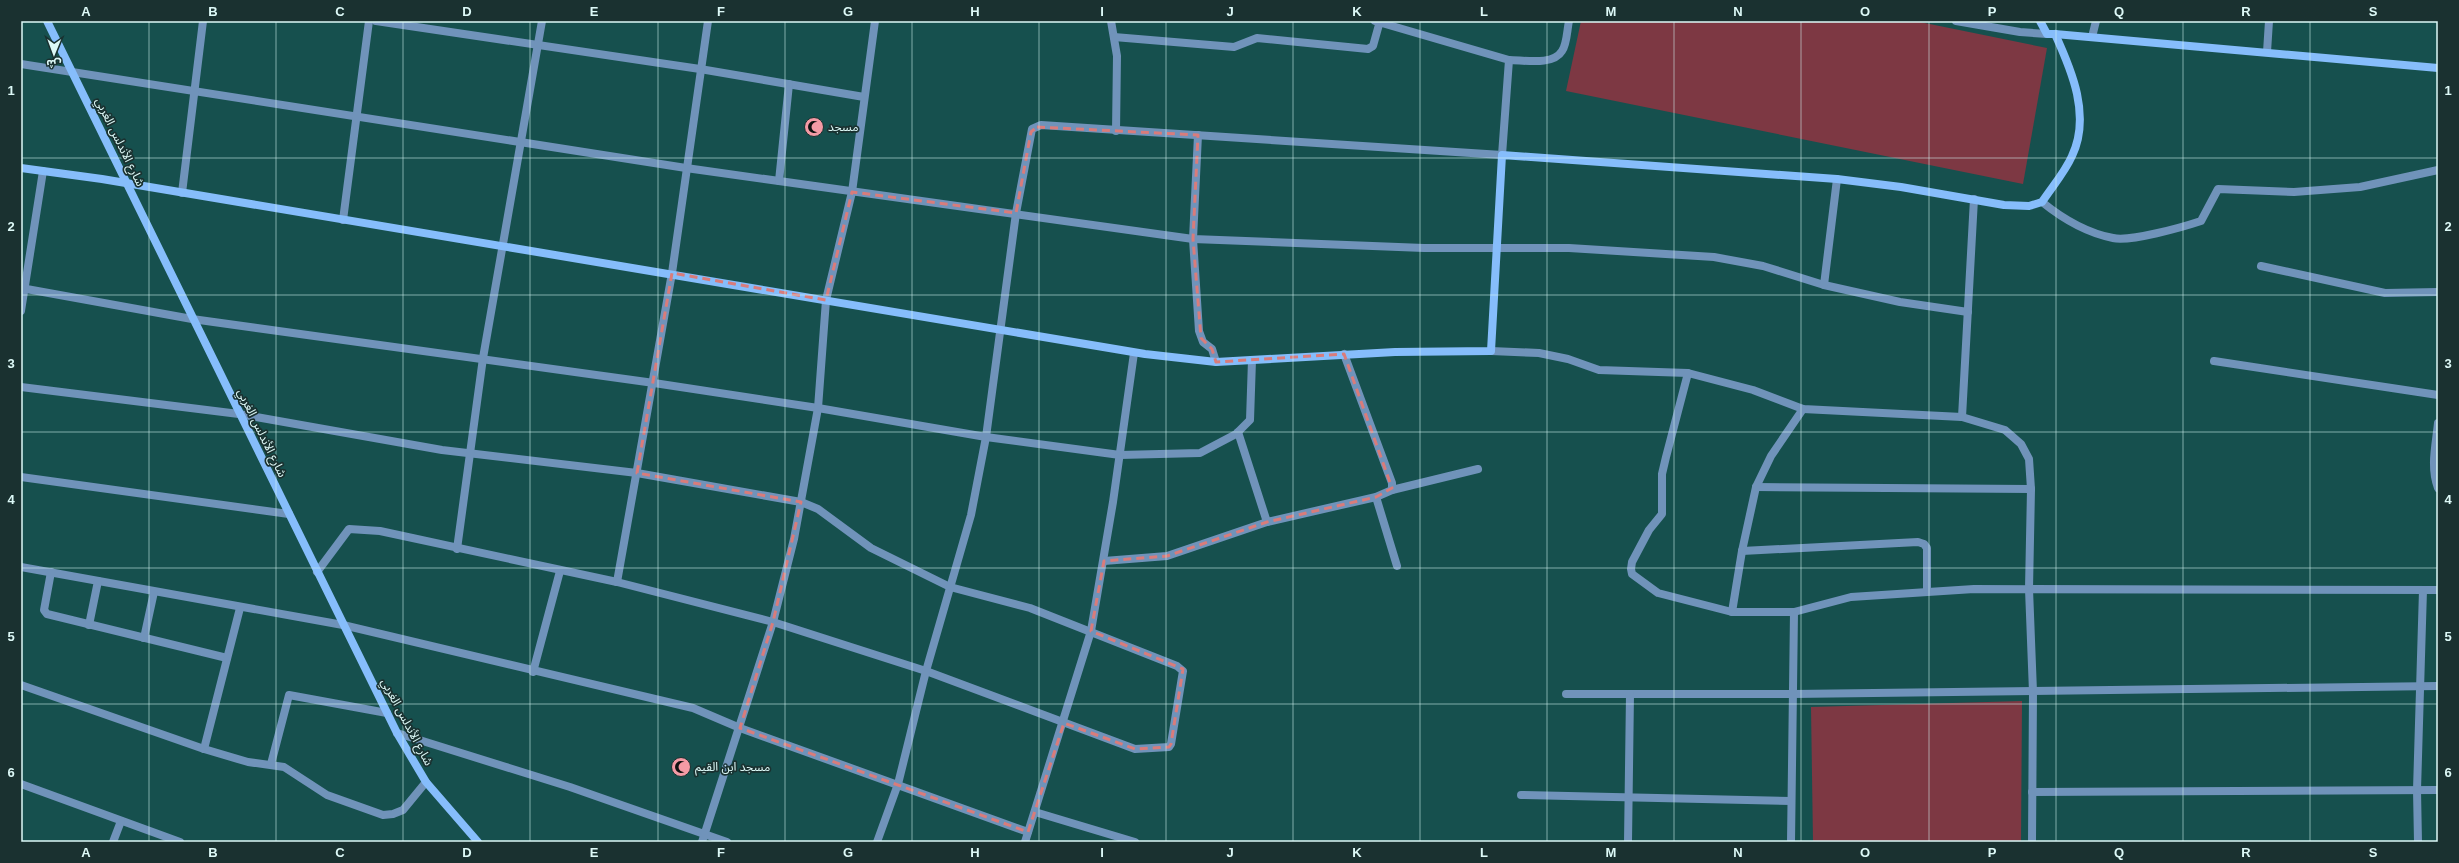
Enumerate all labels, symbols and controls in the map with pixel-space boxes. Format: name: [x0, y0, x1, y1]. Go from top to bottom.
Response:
text: A: [81, 4, 91, 19]
text: B: [208, 4, 218, 19]
text: C: [335, 4, 345, 19]
text: D: [462, 4, 472, 19]
text: E: [590, 4, 599, 19]
text: F: [717, 4, 725, 19]
text: G: [843, 4, 853, 19]
text: H: [970, 4, 980, 19]
text: I: [1100, 4, 1104, 19]
text: J: [1226, 4, 1234, 19]
text: K: [1352, 4, 1362, 19]
text: L: [1480, 4, 1488, 19]
text: M: [1606, 4, 1616, 19]
text: N: [1733, 4, 1743, 19]
text: O: [1860, 4, 1870, 19]
text: P: [1988, 4, 1997, 19]
text: Q: [2114, 4, 2124, 19]
text: R: [2241, 4, 2251, 19]
text: S: [2369, 4, 2378, 19]
north arrow: [34, 34, 74, 74]
text: ش: [46, 57, 61, 70]
text: 1: [7, 83, 15, 98]
text: 1: [2444, 83, 2452, 98]
street label: شارع الأندلس الغربي: [90, 96, 147, 190]
mosque icon: مسجد: [803, 116, 825, 138]
place label: مسجد: [828, 120, 859, 134]
text: 2: [7, 219, 15, 234]
text: 2: [2444, 219, 2452, 234]
text: 3: [7, 356, 15, 371]
text: 3: [2444, 356, 2452, 371]
street label: شارع الأندلس الغربي: [232, 387, 289, 481]
text: 4: [7, 492, 15, 507]
text: 4: [2444, 492, 2452, 507]
text: 5: [7, 629, 15, 644]
text: 5: [2444, 629, 2452, 644]
street label: شارع الأندلس الغربي: [376, 676, 436, 769]
mosque icon: مسجد ابن القيم: [670, 756, 692, 778]
place label: مسجد ابن القيم: [695, 760, 770, 776]
text: 6: [7, 765, 15, 780]
text: 6: [2444, 765, 2452, 780]
text: A: [81, 845, 91, 860]
text: B: [208, 845, 218, 860]
text: C: [335, 845, 345, 860]
text: D: [462, 845, 472, 860]
text: E: [590, 845, 599, 860]
text: F: [717, 845, 725, 860]
text: G: [843, 845, 853, 860]
text: H: [970, 845, 980, 860]
text: I: [1100, 845, 1104, 860]
text: J: [1226, 845, 1234, 860]
text: K: [1352, 845, 1362, 860]
text: L: [1480, 845, 1488, 860]
text: M: [1606, 845, 1616, 860]
text: N: [1733, 845, 1743, 860]
text: O: [1860, 845, 1870, 860]
text: P: [1988, 845, 1997, 860]
text: Q: [2114, 845, 2124, 860]
text: R: [2241, 845, 2251, 860]
text: S: [2369, 845, 2378, 860]

